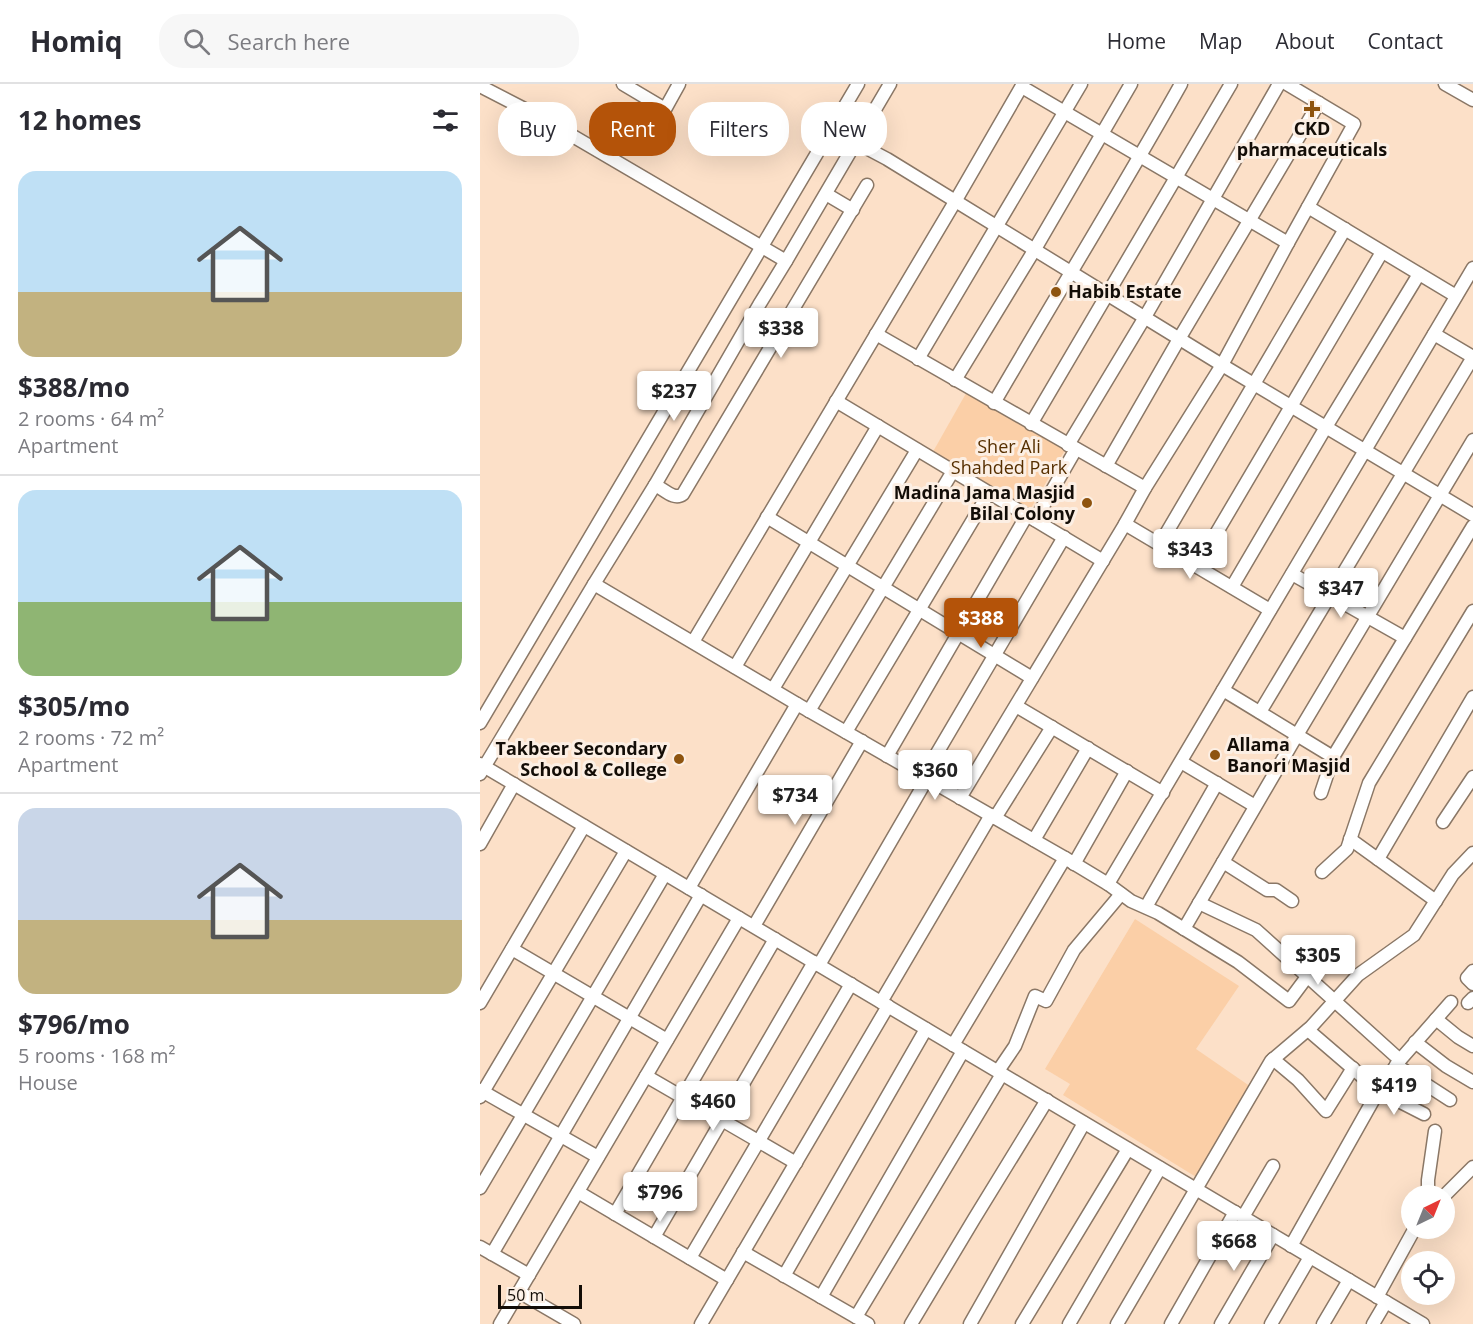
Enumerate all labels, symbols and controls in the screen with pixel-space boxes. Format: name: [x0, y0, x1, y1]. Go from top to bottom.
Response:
search box: [159, 14, 579, 68]
text: Homiq: [30, 22, 123, 60]
icon: search: [180, 25, 213, 58]
text: Search here: [228, 26, 350, 56]
text: Home: [1107, 27, 1166, 55]
text: Map: [1199, 27, 1242, 55]
text: About: [1275, 27, 1335, 55]
text: Contact: [1368, 27, 1443, 55]
text: 12 homes: [18, 102, 142, 138]
chip: Buy: [498, 102, 577, 156]
chip: Rent: [589, 102, 676, 156]
chip: Filters: [688, 102, 789, 156]
chip: New: [801, 102, 887, 156]
marker: CKD pharmaceuticals: [1305, 102, 1319, 116]
icon: filters: [429, 104, 462, 137]
place label: CKD pharmaceuticals: [1237, 116, 1387, 161]
icon: home: [186, 210, 294, 318]
place label: Habib Estate: [1068, 279, 1182, 303]
marker: Habib Estate: [1049, 285, 1063, 299]
pin: $338: [745, 308, 817, 359]
text: $338: [758, 314, 804, 341]
text: $388/mo: [18, 369, 130, 405]
pin: $237: [638, 371, 710, 422]
text: $237: [651, 377, 697, 404]
text: 2 rooms · 64 m²: [18, 405, 164, 432]
text: Apartment: [18, 432, 118, 459]
park label: Sher Ali Shahded Park: [951, 434, 1068, 479]
place label: Madina Jama Masjid Bilal Colony: [894, 480, 1076, 525]
marker: Madina Jama Masjid Bilal Colony: [1080, 496, 1094, 510]
icon: home: [186, 529, 294, 637]
pin: $343: [1154, 529, 1226, 580]
text: $343: [1167, 535, 1213, 562]
pin: $347: [1305, 568, 1377, 619]
text: $347: [1318, 574, 1364, 601]
pin: $388: [945, 598, 1017, 649]
text: $388: [958, 604, 1004, 631]
text: $305/mo: [18, 688, 130, 724]
text: 2 rooms · 72 m²: [18, 724, 164, 751]
place label: Allama Banori Masjid: [1227, 732, 1350, 777]
place label: Takbeer Secondary School & College: [496, 736, 668, 781]
marker: Allama Banori Masjid: [1208, 748, 1222, 762]
pin: $360: [899, 750, 971, 801]
text: Apartment: [18, 751, 118, 778]
marker: Takbeer Secondary School & College: [672, 752, 686, 766]
text: $360: [912, 756, 958, 783]
pin: $734: [759, 775, 831, 826]
text: $734: [772, 781, 818, 808]
icon: home: [186, 847, 294, 955]
pin: $305: [1282, 935, 1354, 986]
text: $305: [1295, 941, 1341, 968]
text: $796/mo: [18, 1006, 130, 1042]
text: 5 rooms · 168 m²: [18, 1042, 176, 1069]
pin: $419: [1358, 1065, 1430, 1116]
text: House: [18, 1069, 78, 1096]
text: $419: [1371, 1071, 1417, 1098]
pin: $460: [677, 1081, 749, 1132]
text: $460: [690, 1087, 736, 1114]
pin: $796: [624, 1172, 696, 1223]
text: $796: [637, 1178, 683, 1205]
north arrow: [1401, 1185, 1455, 1239]
map controls: [1401, 1185, 1455, 1305]
pin: $668: [1198, 1221, 1270, 1272]
text: $668: [1211, 1227, 1257, 1254]
button: locate: [1401, 1251, 1455, 1305]
scale bar: [498, 1282, 582, 1310]
text: 50 m: [507, 1284, 544, 1306]

